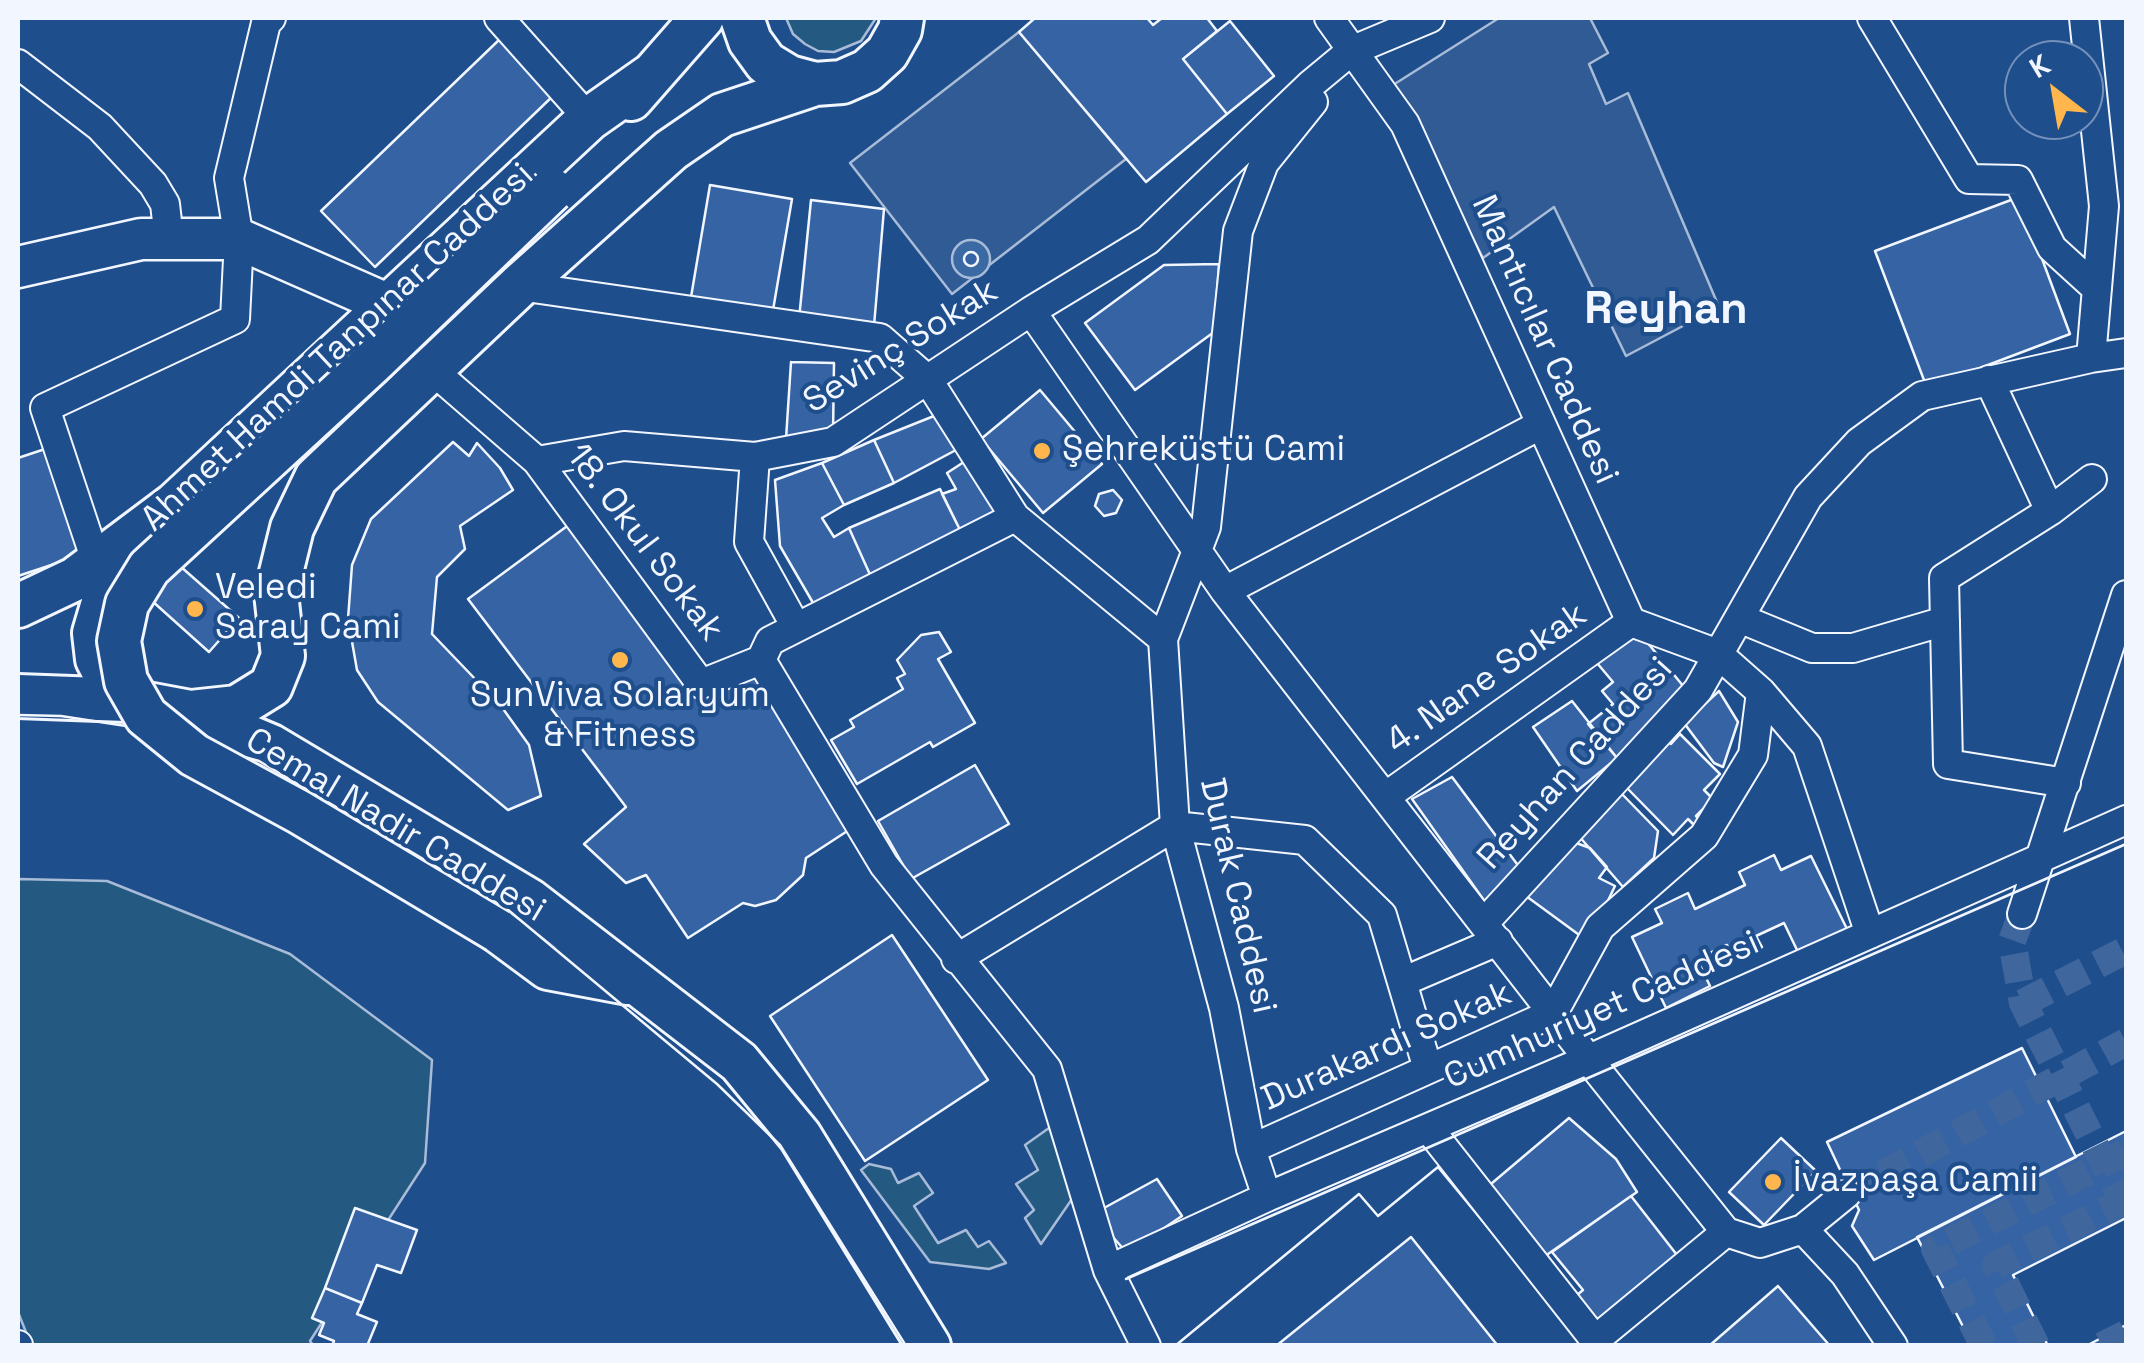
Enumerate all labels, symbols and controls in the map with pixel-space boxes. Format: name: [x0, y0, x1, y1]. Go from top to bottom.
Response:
north arrow: [2004, 40, 2104, 140]
text: K: [2023, 46, 2056, 86]
street label: Ahmet Hamdi Tanpınar Caddesi: [133, 155, 543, 541]
street label: Mantıcılar Caddesi: [1461, 189, 1627, 491]
street label: Sevinç Sokak: [796, 271, 1006, 423]
district label: Reyhan: [1584, 284, 1748, 338]
place label: Şehreküstü Cami: [1062, 430, 1345, 472]
street label: 18. Okul Sokak: [556, 436, 732, 650]
marker: Şehreküstü Cami: [1031, 440, 1053, 462]
place label: Veledi Saray Cami: [215, 568, 401, 650]
street label: 4. Nane Sokak: [1379, 594, 1595, 764]
marker: Veledi Saray Cami: [184, 598, 206, 620]
marker: SunViva Solaryum & Fitness: [609, 649, 631, 671]
street label: Reyhan Caddesi: [1470, 649, 1682, 879]
place label: SunViva Solaryum & Fitness: [470, 676, 770, 758]
street label: Cemal Nadir Caddesi: [238, 720, 552, 932]
street label: Durak Caddesi: [1190, 774, 1284, 1018]
street label: Cumhuriyet Caddesi: [1438, 923, 1766, 1099]
street label: Durakardı Sokak: [1256, 973, 1518, 1121]
place label: İvazpaşa Camii: [1793, 1161, 2038, 1203]
marker: İvazpaşa Camii: [1762, 1171, 1784, 1193]

